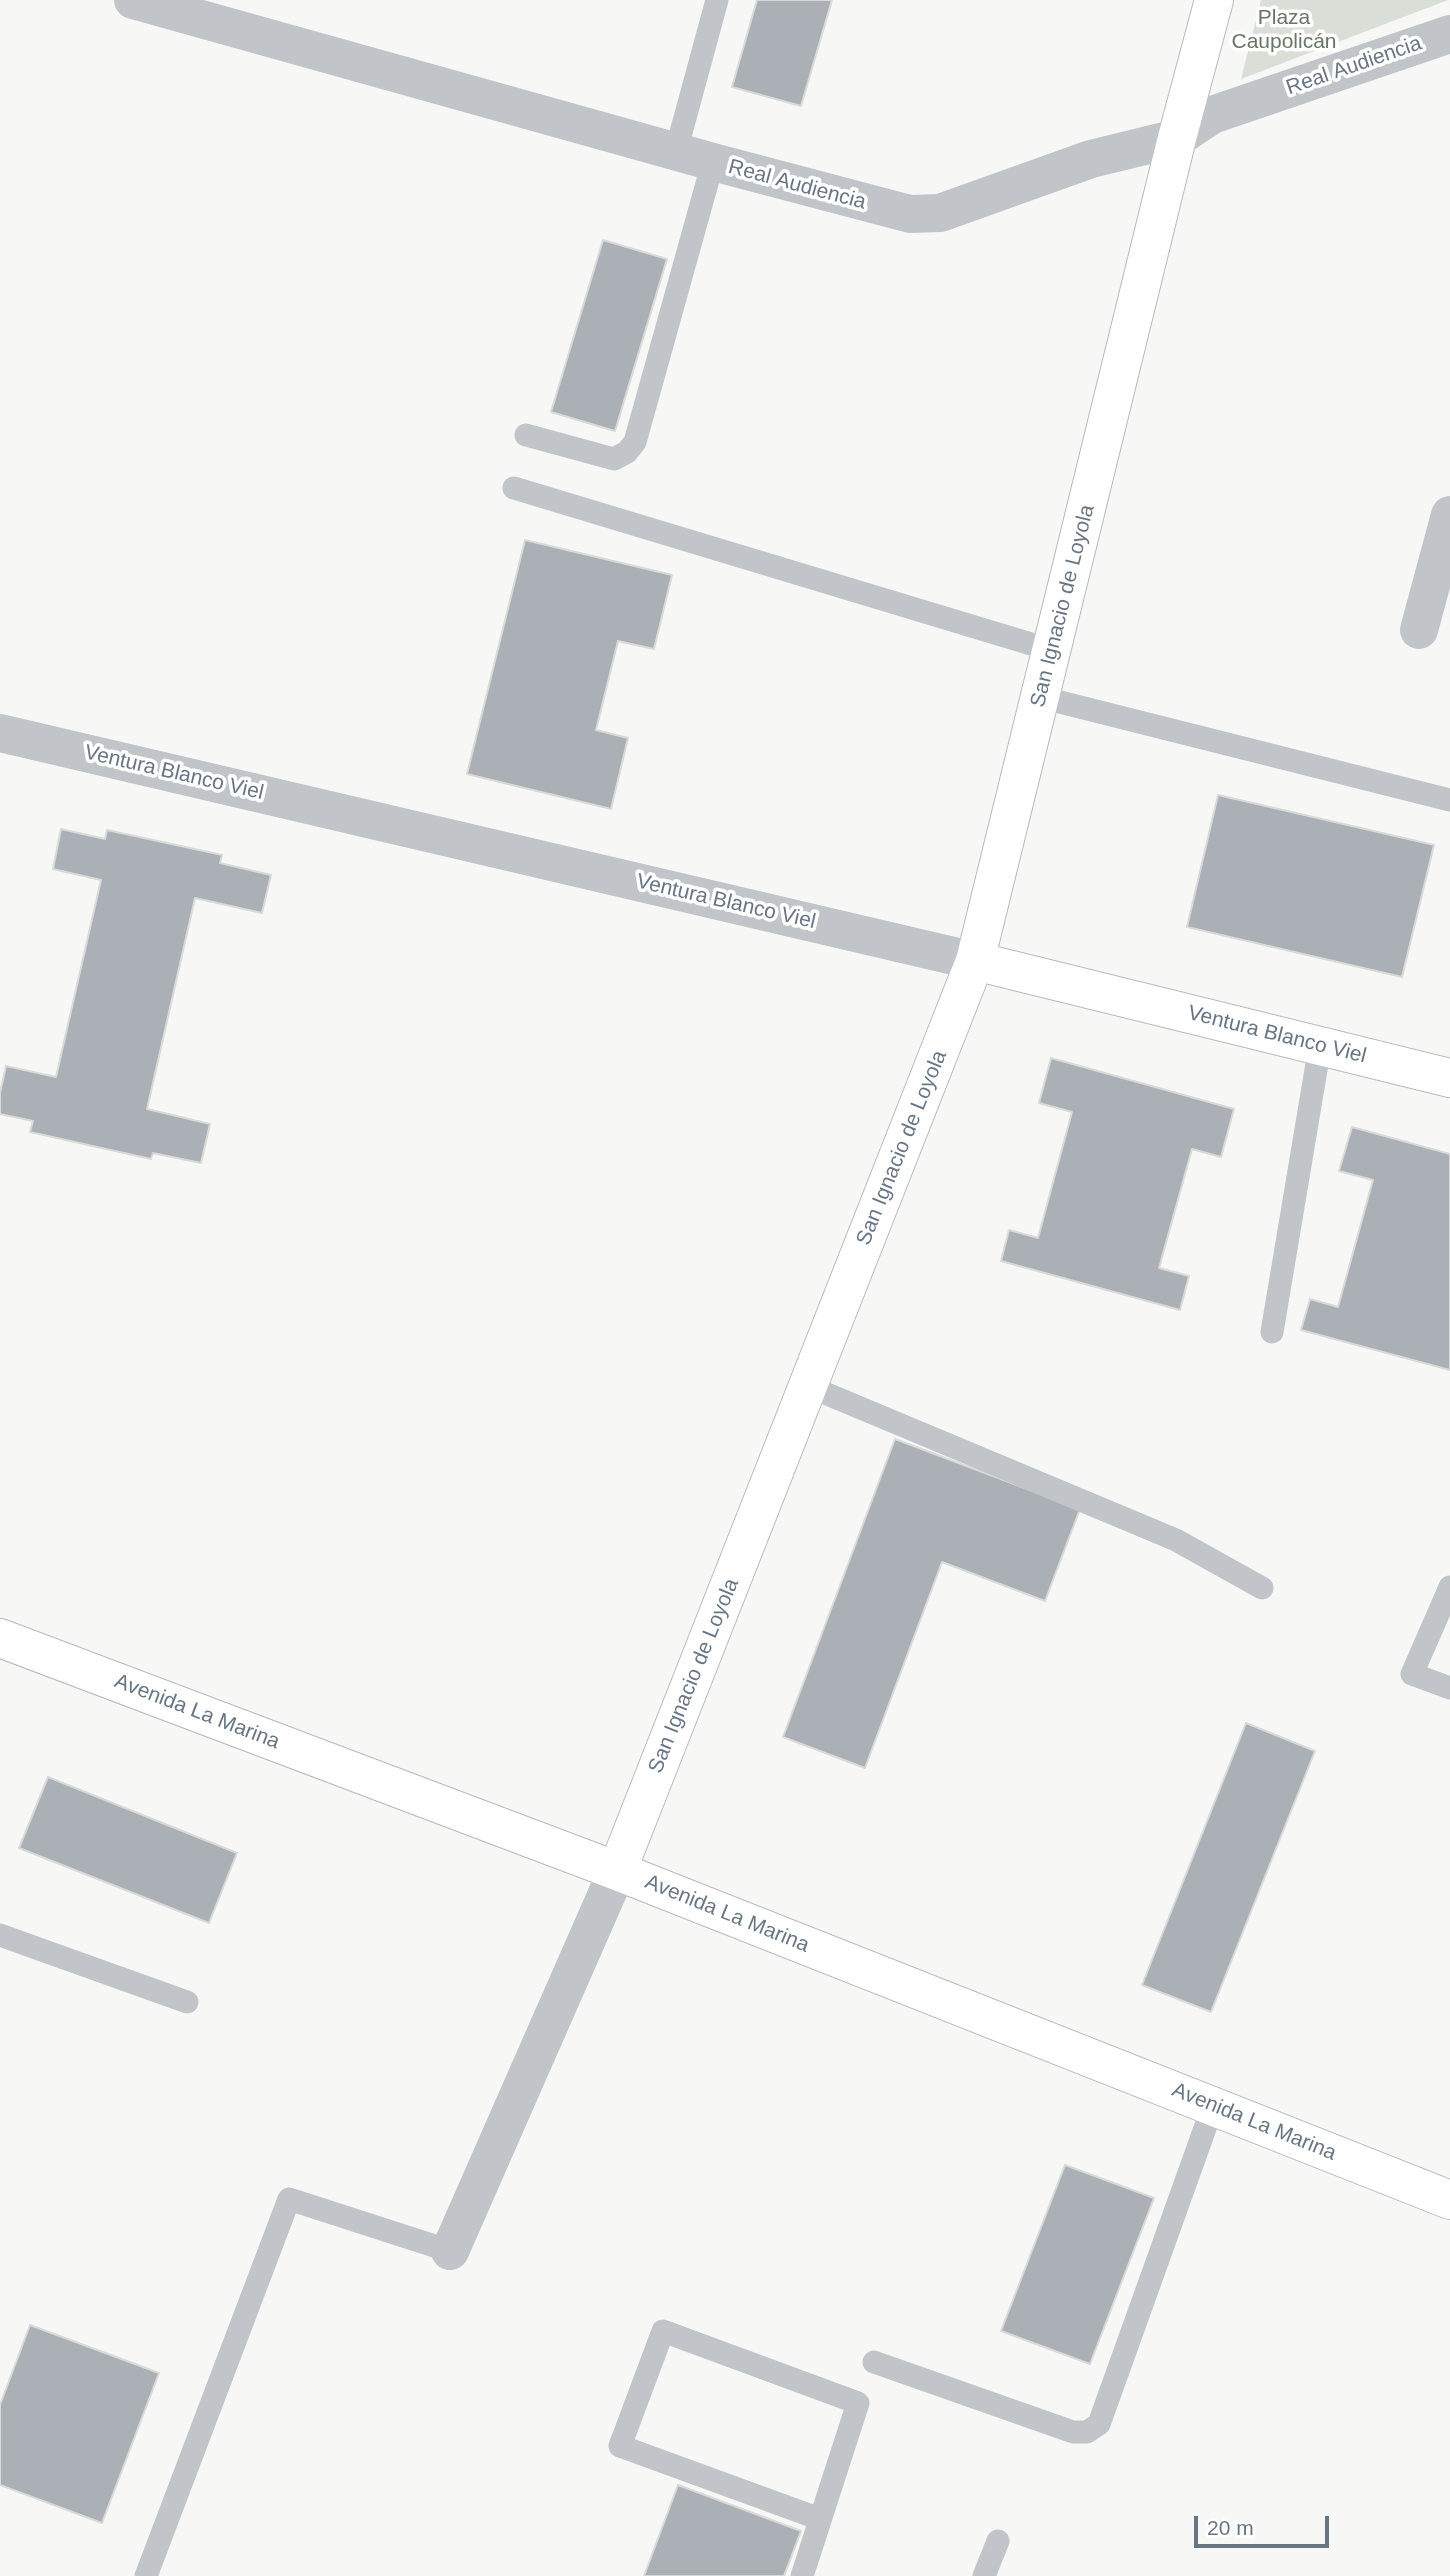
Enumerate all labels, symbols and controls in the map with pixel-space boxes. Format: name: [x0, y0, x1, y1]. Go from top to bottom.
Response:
park label: Plaza Caupolicán: [1231, 5, 1337, 55]
street label: Real Audiencia: [1283, 31, 1425, 101]
street label: Real Audiencia: [726, 155, 868, 215]
street label: San Ignacio de Loyola: [1026, 502, 1100, 710]
street label: Ventura Blanco Viel: [82, 740, 266, 806]
street label: Ventura Blanco Viel: [634, 869, 818, 935]
street label: Ventura Blanco Viel: [1185, 1001, 1369, 1069]
street label: San Ignacio de Loyola: [851, 1047, 953, 1249]
street label: San Ignacio de Loyola: [643, 1575, 745, 1777]
street label: Avenida La Marina: [111, 1669, 283, 1755]
street label: Avenida La Marina: [641, 1870, 813, 1958]
street label: Avenida La Marina: [1168, 2078, 1340, 2166]
scale bar: [1198, 2502, 1333, 2546]
text: 20 m: [1207, 2516, 1254, 2539]

